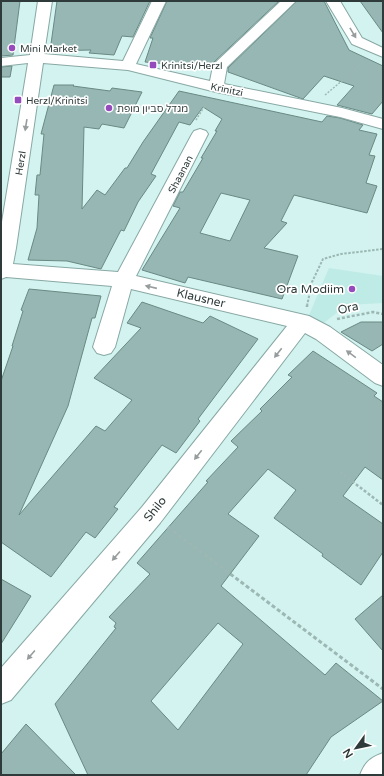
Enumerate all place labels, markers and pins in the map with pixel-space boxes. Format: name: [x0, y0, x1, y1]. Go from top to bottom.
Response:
marker: Mini Market: [7, 43, 17, 53]
place label: Mini Market: [20, 43, 77, 55]
marker: Krinitsi/Herzl: [148, 60, 158, 70]
place label: Krinitsi/Herzl: [161, 60, 223, 72]
marker: Herzl/Krinitsi: [13, 95, 23, 105]
place label: Herzl/Krinitsi: [26, 95, 88, 107]
marker: מגדל סביון מופת: [104, 103, 114, 113]
place label: מגדל סביון מופת: [117, 103, 188, 115]
place label: Ora Modiim: [277, 282, 344, 296]
marker: Ora Modiim: [347, 284, 357, 294]

